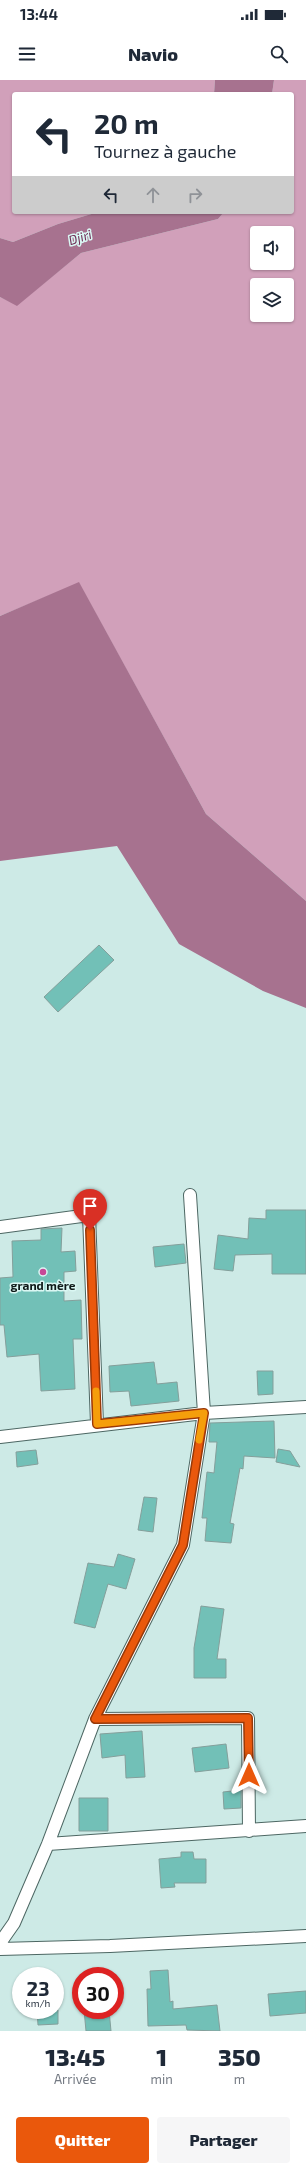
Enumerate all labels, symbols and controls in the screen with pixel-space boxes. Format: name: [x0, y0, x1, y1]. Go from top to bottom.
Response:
text: 13:44: [20, 5, 58, 23]
icon: menu: [16, 43, 38, 65]
text: Navio: [128, 43, 178, 65]
icon: search: [268, 43, 290, 65]
text: 20 m: [94, 106, 159, 140]
icon: left: [28, 108, 80, 160]
text: Tournez à gauche: [94, 140, 236, 162]
icon: left: [100, 184, 122, 206]
icon: ahead: [142, 184, 164, 206]
icon: right: [184, 184, 206, 206]
water label: Djiri: [66, 226, 94, 248]
map controls: [250, 226, 294, 322]
button: sound: [250, 226, 294, 270]
button: layers: [250, 278, 294, 322]
pin: [73, 1189, 107, 1230]
icon: arrive: [79, 1195, 101, 1217]
marker: grand mère: [38, 1267, 48, 1277]
place label: grand mère: [11, 1278, 76, 1292]
position arrow: [228, 1754, 270, 1796]
speed limit sign: 30: [72, 1967, 124, 2019]
text: 23: [27, 1976, 49, 2000]
text: km/h: [26, 1997, 50, 2009]
text: 13:45: [45, 2042, 105, 2071]
text: 1: [156, 2042, 167, 2071]
text: 350: [218, 2042, 261, 2071]
text: Arrivée: [54, 2071, 97, 2087]
text: min: [151, 2071, 173, 2087]
text: m: [234, 2071, 245, 2087]
button: Quitter: [16, 2117, 149, 2163]
button: Partager: [157, 2117, 290, 2163]

